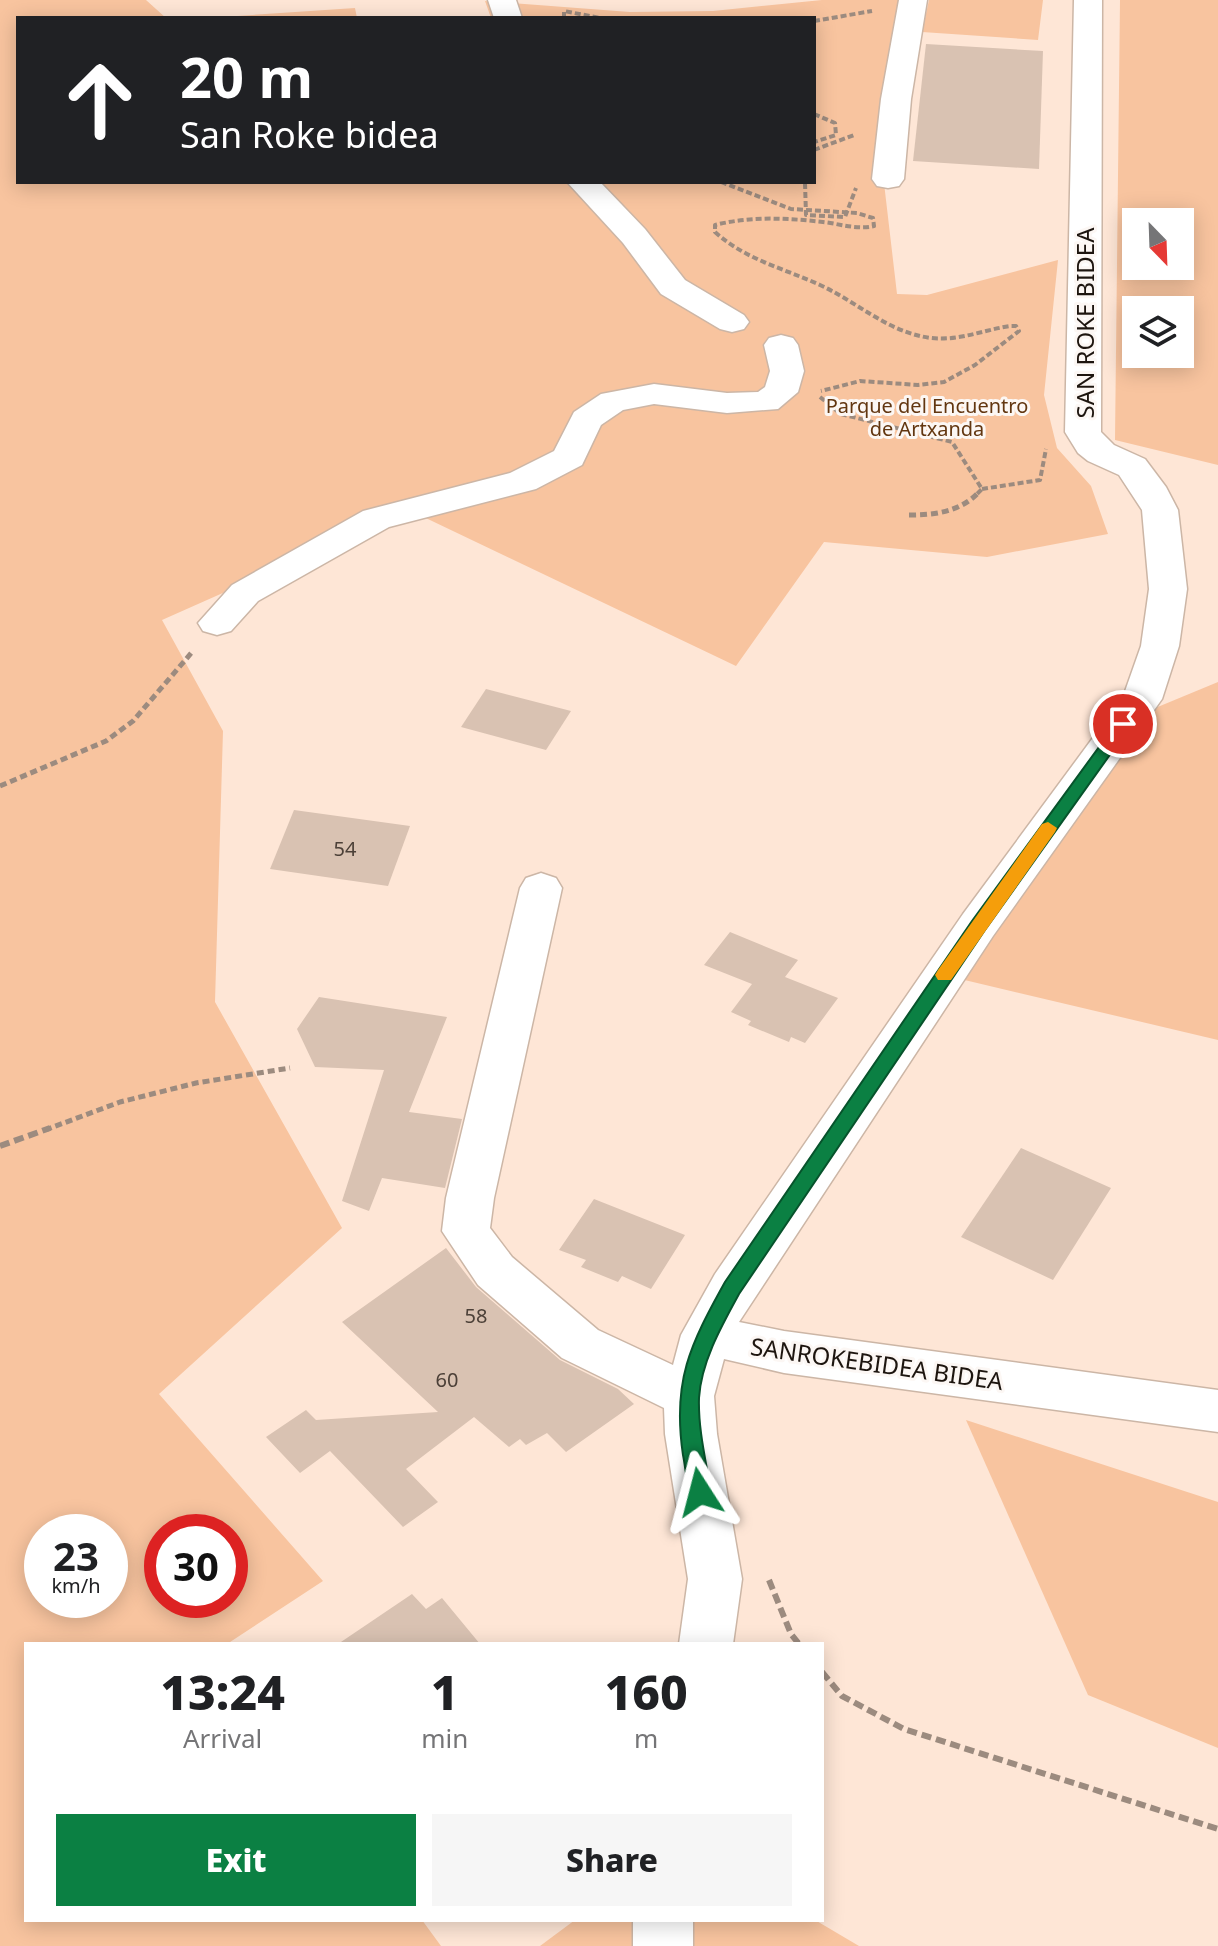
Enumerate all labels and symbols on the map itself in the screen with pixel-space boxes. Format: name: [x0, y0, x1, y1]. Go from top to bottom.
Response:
north arrow: [1122, 208, 1194, 280]
street label: SAN ROKE BIDEA: [1068, 227, 1101, 419]
park label: Parque del Encuentro de Artxanda: [826, 392, 1028, 442]
pin: [1089, 690, 1157, 758]
house number: 54: [334, 835, 357, 862]
house number: 58: [465, 1302, 487, 1329]
street label: SANROKEBIDEA BIDEA: [749, 1329, 1006, 1397]
house number: 60: [436, 1366, 458, 1393]
position arrow: [658, 1450, 742, 1534]
speed limit sign: 30: [144, 1514, 248, 1618]

